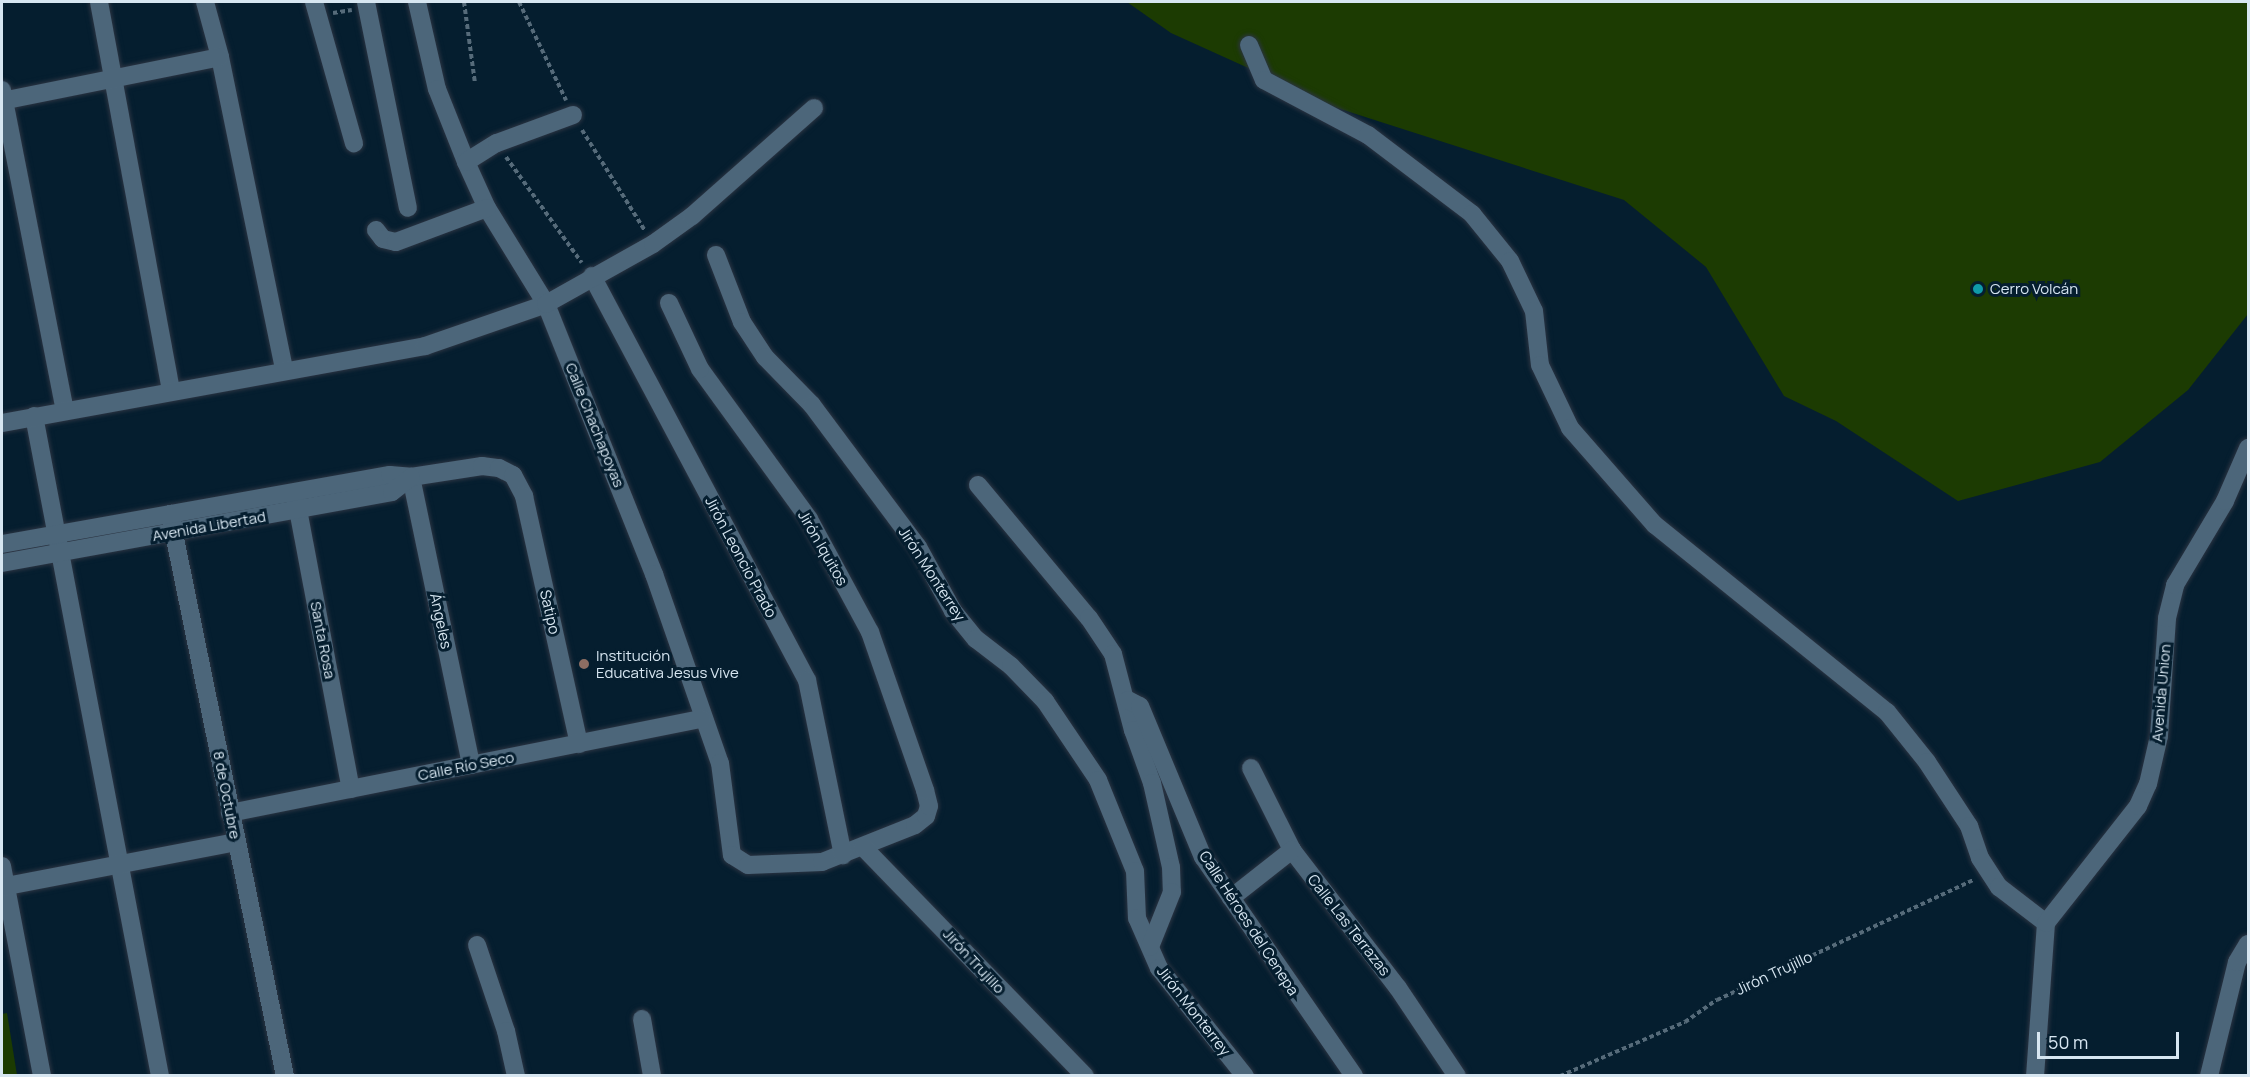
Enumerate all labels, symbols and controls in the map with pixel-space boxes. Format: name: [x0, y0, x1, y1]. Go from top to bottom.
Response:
place label: Cerro Volcán: [1990, 280, 2078, 298]
marker: Cerro Volcán: [1971, 282, 1985, 296]
street label: Calle Chachapoyas: [562, 360, 628, 490]
street label: Jirón Leoncio Prado: [702, 493, 780, 621]
street label: Avenida Libertad: [151, 507, 267, 545]
street label: Jirón Iquitos: [794, 507, 852, 589]
street label: Jirón Monterrey: [895, 524, 969, 624]
street label: Satipo: [536, 588, 564, 636]
street label: Ángeles: [426, 592, 456, 650]
street label: Santa Rosa: [307, 600, 339, 680]
street label: Avenida Union: [2148, 643, 2174, 743]
place label: Institución Educativa Jesus Vive: [596, 646, 739, 681]
marker: Institución Educativa Jesus Vive: [577, 657, 591, 671]
street label: Calle Río Seco: [416, 748, 516, 784]
street label: 8 de Octubre: [210, 749, 244, 841]
street label: Calle Héroes del Cenepa: [1196, 847, 1302, 999]
street label: Calle Las Terrazas: [1304, 871, 1394, 979]
street label: Jirón Trujillo: [939, 925, 1009, 997]
street label: Jirón Trujillo: [1733, 947, 1815, 999]
street label: Jirón Monterrey: [1153, 963, 1235, 1059]
scale bar: [2040, 1020, 2182, 1058]
text: 50 m: [2048, 1030, 2088, 1054]

